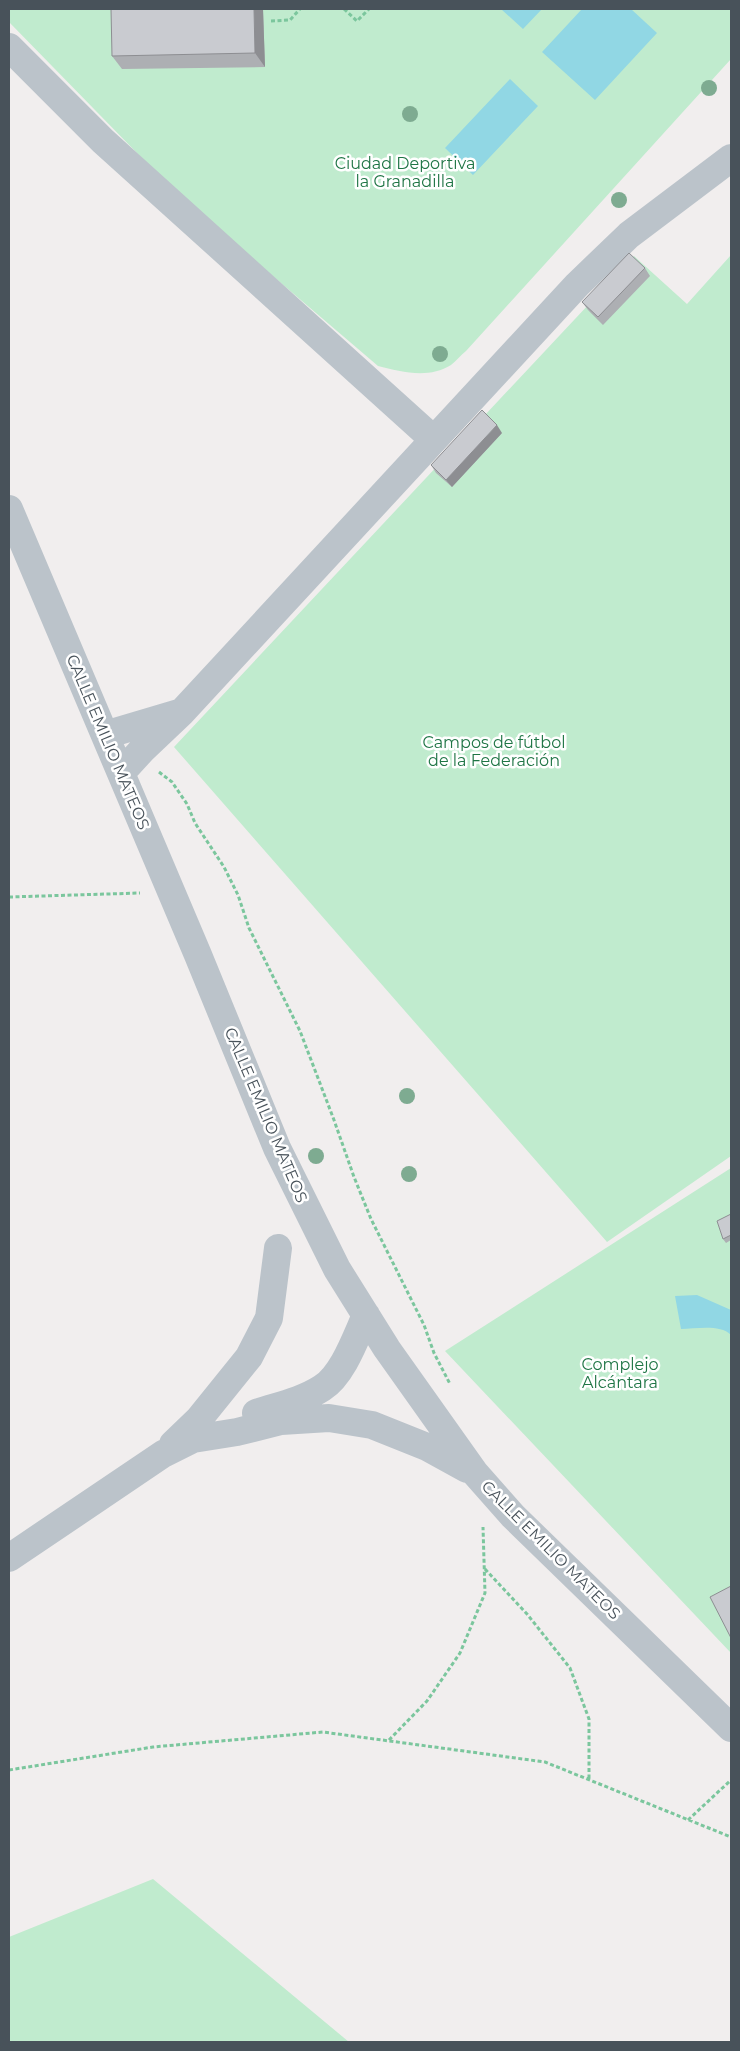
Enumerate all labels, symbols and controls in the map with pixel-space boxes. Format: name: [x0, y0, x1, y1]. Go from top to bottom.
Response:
park label: Ciudad Deportiva la Granadilla: [335, 154, 475, 191]
street label: CALLE EMILIO MATEOS: [62, 652, 154, 833]
park label: Campos de fútbol de la Federación: [422, 733, 566, 770]
street label: CALLE EMILIO MATEOS: [220, 1025, 312, 1206]
park label: Complejo Alcántara: [581, 1355, 659, 1392]
street label: CALLE EMILIO MATEOS: [478, 1477, 624, 1623]

